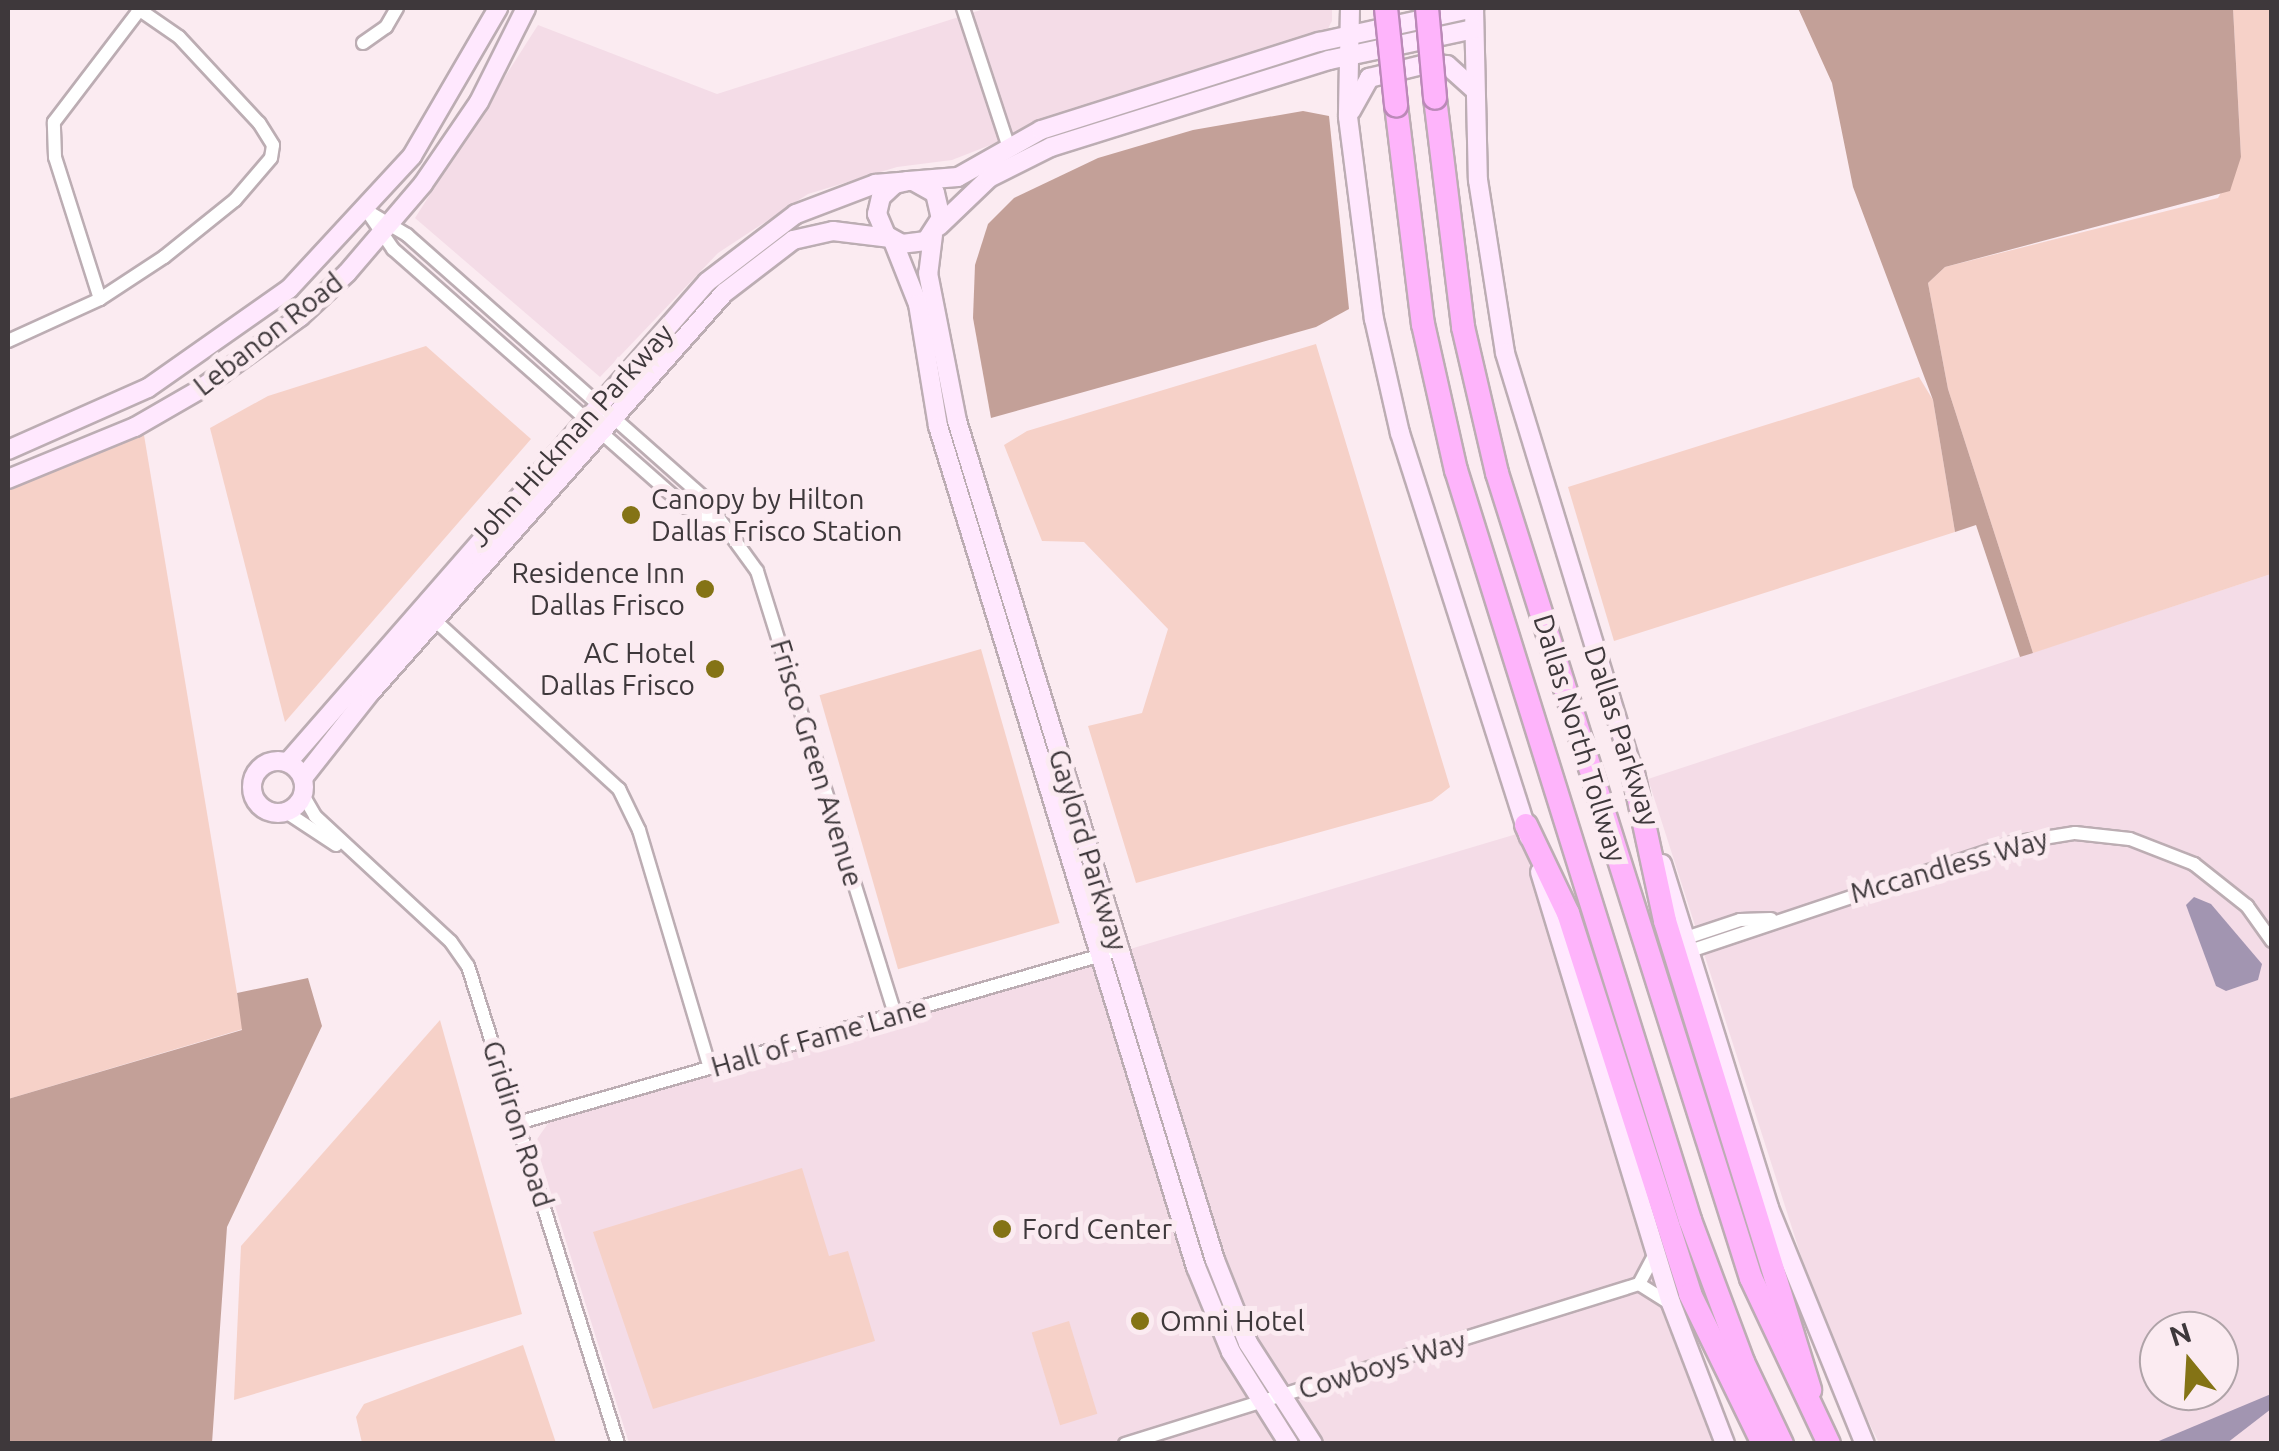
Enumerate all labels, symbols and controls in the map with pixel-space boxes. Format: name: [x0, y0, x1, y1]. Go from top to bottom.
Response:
street label: Lebanon Road: [187, 265, 349, 403]
street label: John Hickman Parkway: [462, 317, 680, 553]
place label: Canopy by Hilton Dallas Frisco Station: [651, 482, 903, 548]
marker: Canopy by Hilton Dallas Frisco Station: [620, 504, 642, 526]
place label: Residence Inn Dallas Frisco: [511, 556, 685, 622]
marker: Residence Inn Dallas Frisco: [694, 578, 716, 600]
street label: Dallas North Tollway: [1526, 610, 1634, 866]
place label: AC Hotel Dallas Frisco: [540, 636, 695, 702]
street label: Frisco Green Avenue: [763, 636, 871, 890]
street label: Dallas Parkway: [1577, 642, 1667, 830]
marker: AC Hotel Dallas Frisco: [704, 658, 726, 680]
street label: Gaylord Parkway: [1041, 745, 1135, 955]
street label: Mccandless Way: [1846, 822, 2052, 910]
street label: Hall of Fame Lane: [707, 990, 931, 1084]
street label: Gridiron Road: [475, 1037, 561, 1211]
place label: Ford Center: [1022, 1212, 1172, 1246]
marker: Ford Center: [991, 1218, 1013, 1240]
place label: Omni Hotel: [1160, 1304, 1305, 1338]
marker: Omni Hotel: [1129, 1310, 1151, 1332]
north arrow: [2139, 1311, 2239, 1411]
text: N: [2165, 1316, 2195, 1352]
street label: Cowboys Way: [1294, 1324, 1470, 1406]

